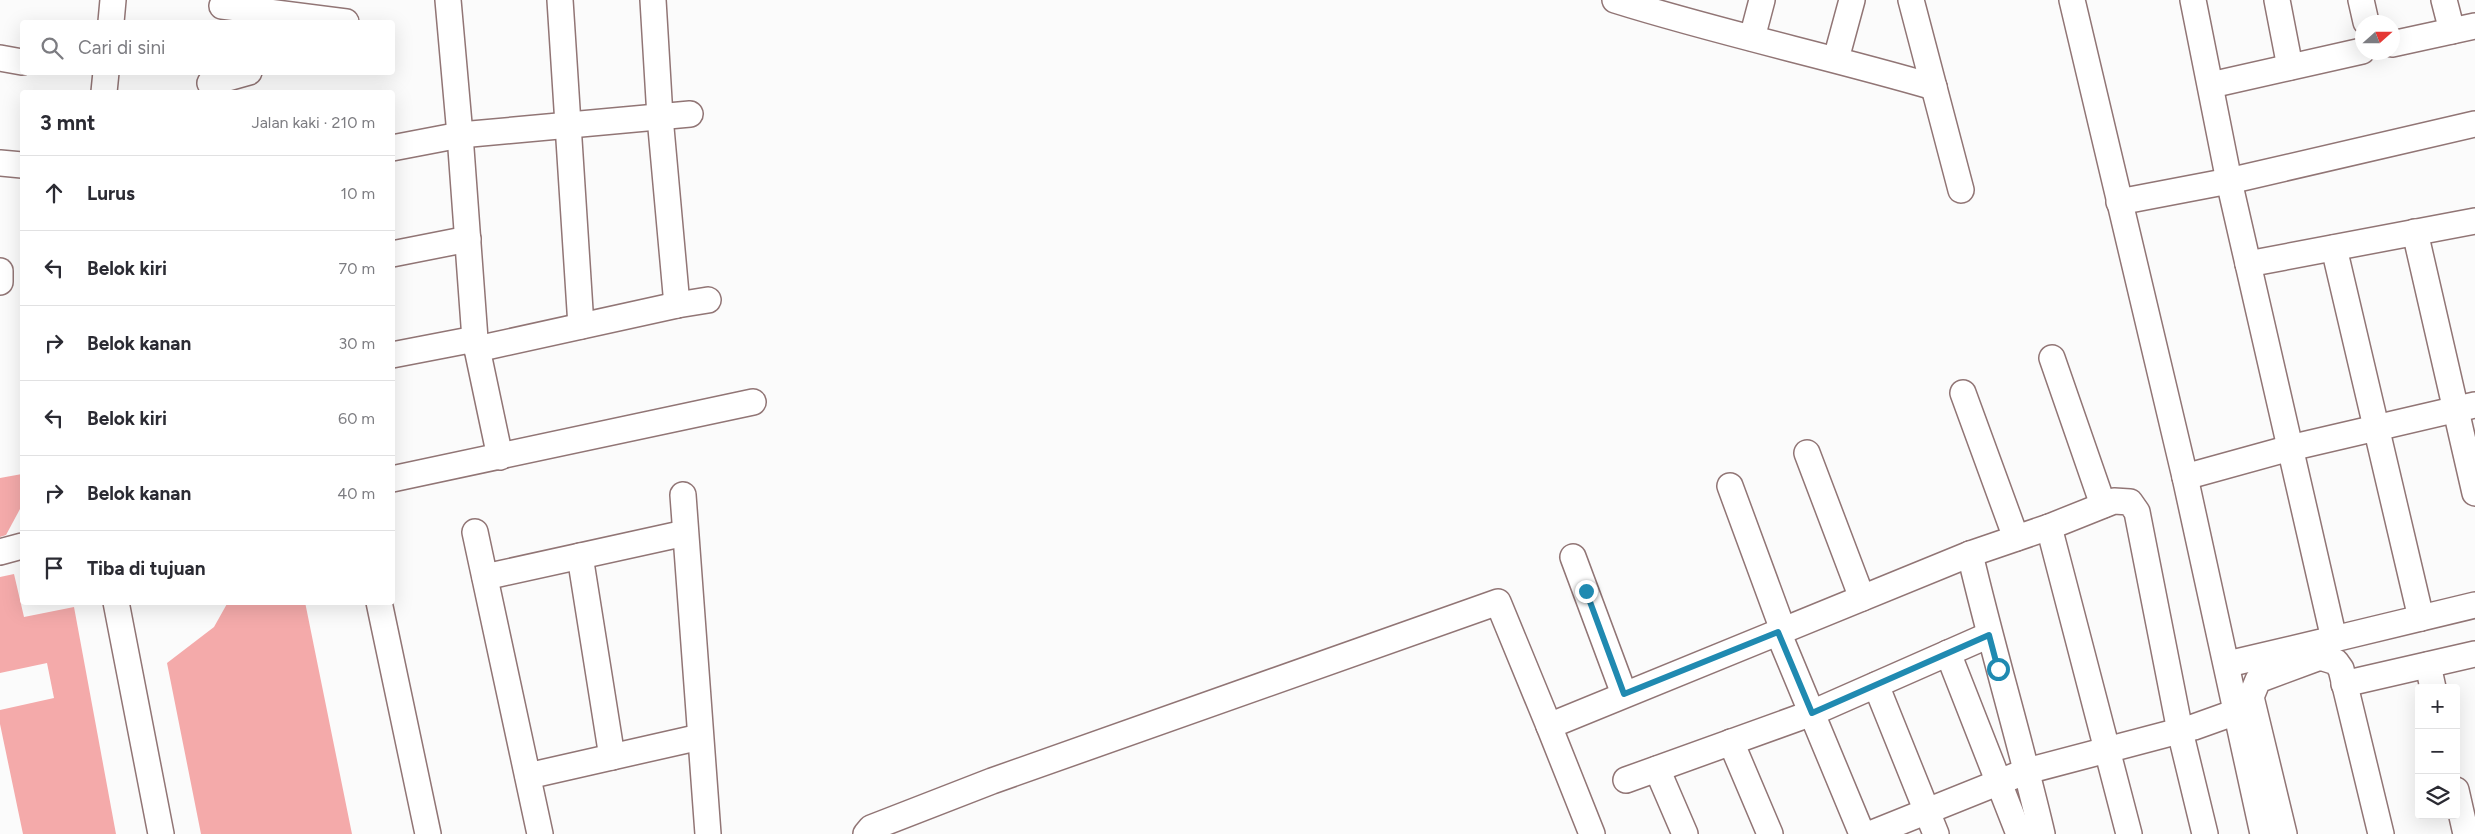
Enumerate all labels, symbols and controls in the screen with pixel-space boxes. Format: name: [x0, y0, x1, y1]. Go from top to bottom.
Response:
north arrow: [2355, 15, 2400, 60]
search box: [20, 20, 395, 75]
icon: search: [38, 34, 66, 62]
text: Cari di sini: [78, 36, 165, 59]
text: 3 mnt: [40, 110, 95, 135]
text: Jalan kaki · 210 m: [251, 113, 375, 132]
icon: ahead: [40, 179, 68, 207]
text: Lurus: [87, 182, 135, 205]
text: 10 m: [341, 184, 375, 203]
icon: left: [40, 254, 68, 282]
text: Belok kiri: [87, 257, 167, 280]
text: 70 m: [339, 259, 375, 278]
icon: right: [40, 329, 68, 357]
text: Belok kanan: [87, 332, 191, 355]
text: 30 m: [338, 334, 375, 353]
icon: left: [40, 404, 68, 432]
text: Belok kiri: [87, 407, 167, 430]
text: 60 m: [338, 409, 375, 428]
icon: right: [40, 479, 68, 507]
text: Belok kanan: [87, 482, 191, 505]
text: 40 m: [337, 484, 375, 503]
icon: arrive: [40, 554, 68, 582]
text: Tiba di tujuan: [87, 557, 206, 580]
route end: [1575, 580, 1598, 603]
route start: [1987, 658, 2010, 681]
map controls: [2415, 684, 2460, 819]
button: +: [2415, 684, 2460, 729]
button: −: [2415, 729, 2460, 774]
button: layers: [2415, 774, 2460, 819]

